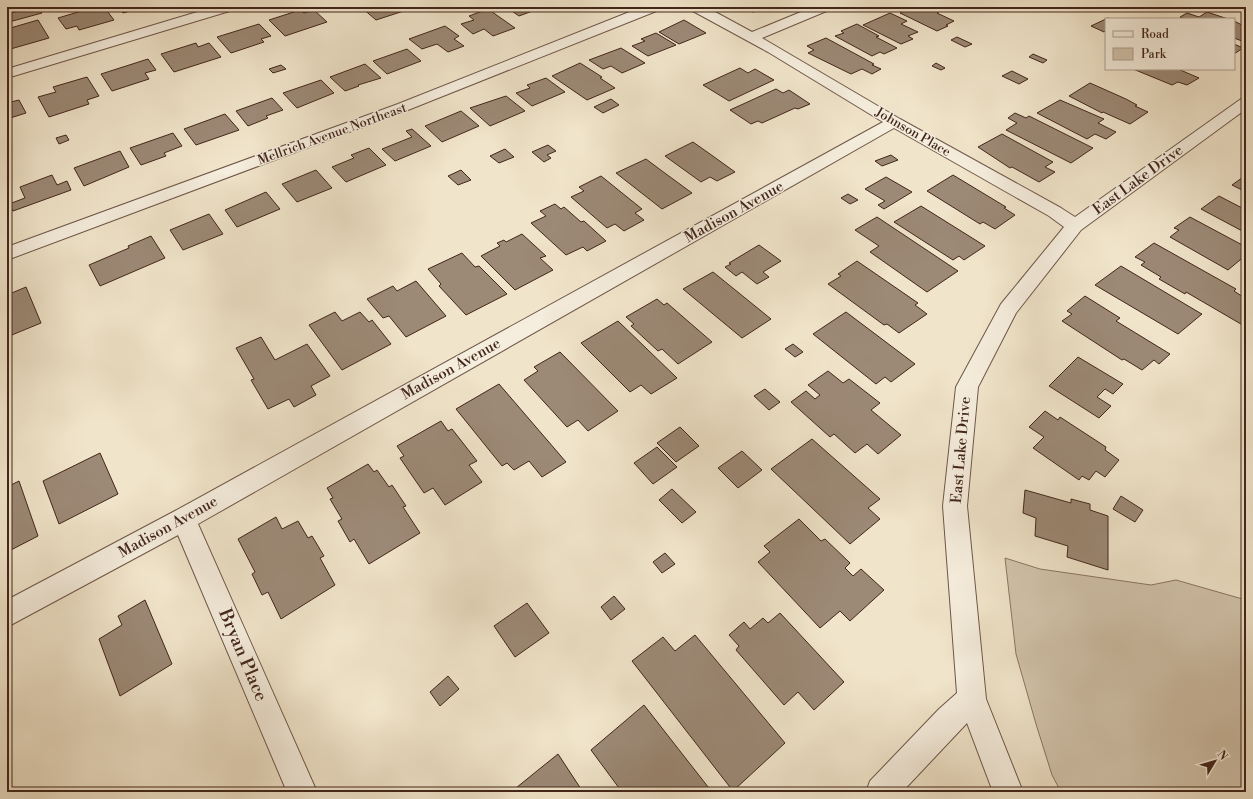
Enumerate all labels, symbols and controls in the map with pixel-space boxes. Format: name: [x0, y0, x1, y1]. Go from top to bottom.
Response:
legend: [1105, 18, 1235, 70]
text: Road: [1141, 27, 1169, 42]
text: Park: [1141, 47, 1167, 62]
street label: Mellrich Avenue Northeast: [255, 99, 409, 168]
street label: Johnson Place: [872, 104, 954, 160]
street label: East Lake Drive: [1089, 141, 1187, 219]
street label: Madison Avenue: [681, 177, 787, 247]
street label: Madison Avenue: [398, 334, 504, 404]
street label: East Lake Drive: [947, 396, 975, 504]
street label: Madison Avenue: [115, 492, 221, 562]
street label: Bryan Place: [213, 604, 273, 705]
north arrow: [1195, 741, 1235, 781]
text: N: [1214, 748, 1230, 763]

